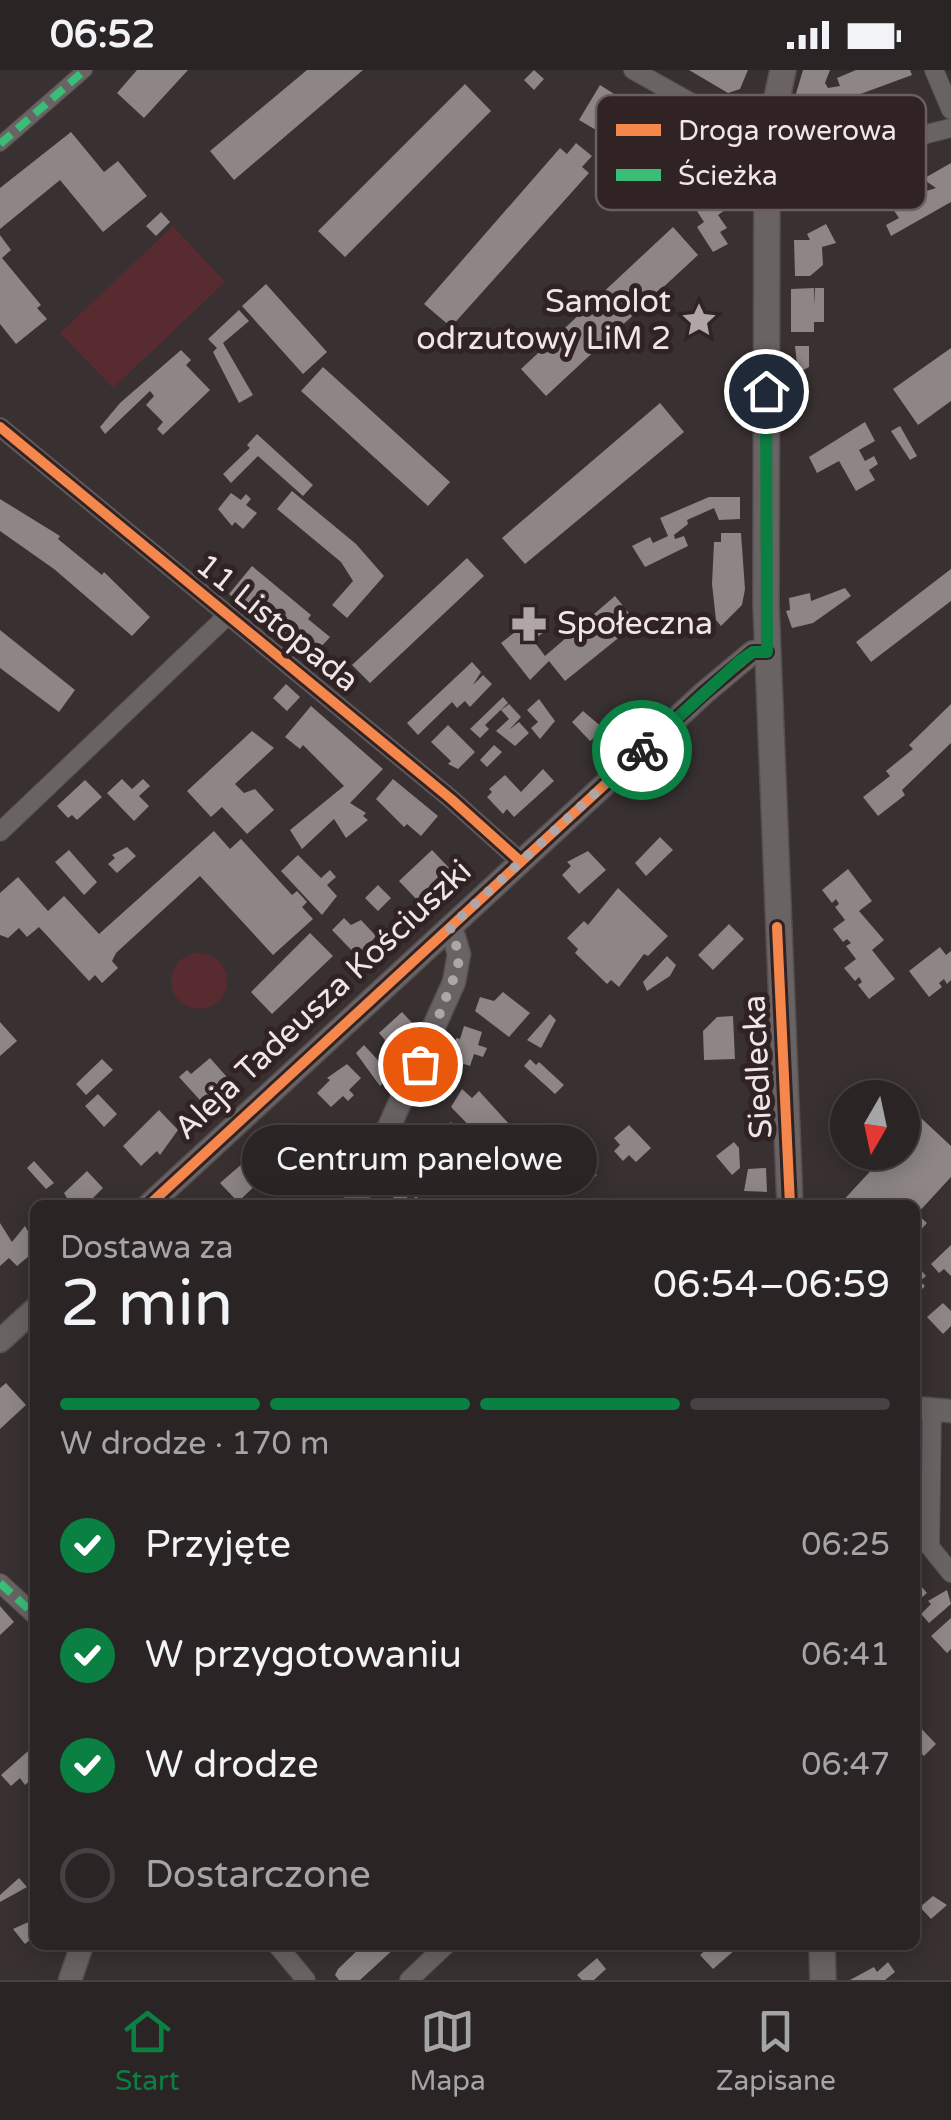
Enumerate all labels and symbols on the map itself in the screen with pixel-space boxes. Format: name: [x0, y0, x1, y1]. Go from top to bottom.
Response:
legend: [596, 95, 926, 210]
text: Droga rowerowa: [678, 114, 897, 148]
text: Ścieżka: [678, 159, 778, 193]
place label: Samolot odrzutowy LiM 2: [416, 283, 671, 358]
place icon: Samolot odrzutowy LiM 2: [680, 301, 718, 339]
pin: [724, 349, 809, 434]
street label: 11 Listopada: [188, 546, 366, 700]
pharmacy icon: Społeczna: [510, 605, 548, 643]
place label: Społeczna: [557, 605, 713, 643]
courier: [592, 700, 692, 800]
street label: Aleja Tadeusza Kościuszki: [167, 852, 479, 1148]
street label: Siedlecka: [735, 994, 781, 1140]
pin: [378, 1022, 463, 1107]
north arrow: [830, 1080, 920, 1170]
callout: Centrum panelowe: [242, 1124, 598, 1194]

